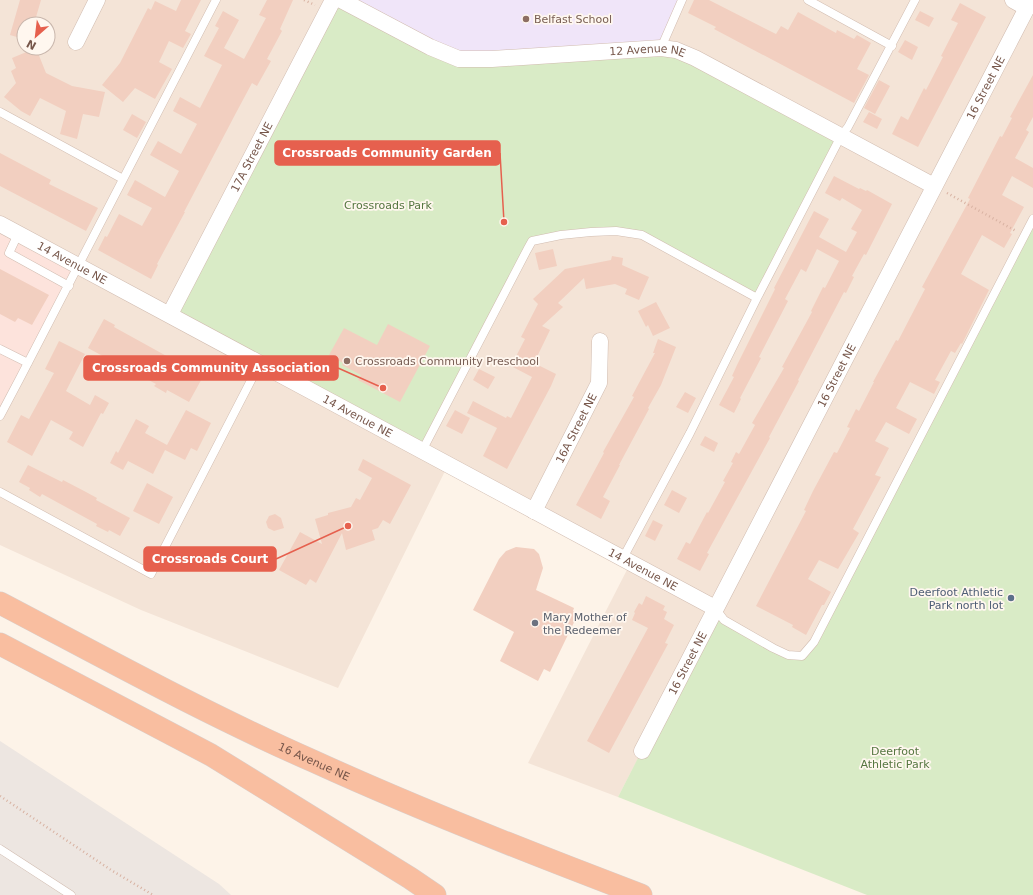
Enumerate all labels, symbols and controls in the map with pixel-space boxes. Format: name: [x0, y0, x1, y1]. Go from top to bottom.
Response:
place label: Belfast School: [534, 13, 612, 26]
marker: Belfast School: [521, 14, 531, 24]
north arrow: [16, 16, 56, 56]
text: N: [24, 36, 39, 52]
street label: 12 Avenue NE: [609, 42, 688, 60]
street label: 16 Street NE: [964, 54, 1007, 122]
street label: 17A Street NE: [228, 120, 275, 194]
callout: Crossroads Community Garden: [275, 141, 500, 165]
text: Crossroads Community Garden: [282, 146, 492, 160]
park label: Crossroads Park: [344, 199, 433, 212]
street label: 14 Avenue NE: [35, 239, 109, 287]
street label: 16 Street NE: [815, 341, 858, 409]
place label: Crossroads Community Preschool: [355, 355, 539, 368]
callout: Crossroads Community Association: [84, 356, 338, 380]
marker: Crossroads Community Preschool: [342, 356, 352, 366]
text: Crossroads Community Association: [92, 361, 330, 375]
street label: 16A Street NE: [553, 391, 599, 465]
street label: 14 Avenue NE: [321, 392, 395, 440]
street label: 14 Avenue NE: [606, 545, 680, 593]
callout: Crossroads Court: [144, 547, 276, 571]
text: Crossroads Court: [152, 552, 269, 566]
place label: Deerfoot Athletic Park north lot: [909, 586, 1004, 612]
marker: Deerfoot Athletic Park north lot: [1006, 593, 1016, 603]
place label: Mary Mother of the Redeemer: [543, 611, 628, 637]
marker: Mary Mother of the Redeemer: [530, 618, 540, 628]
street label: 16 Street NE: [666, 629, 709, 697]
street label: 16 Avenue NE: [276, 740, 352, 783]
park label: Deerfoot Athletic Park: [860, 745, 930, 771]

